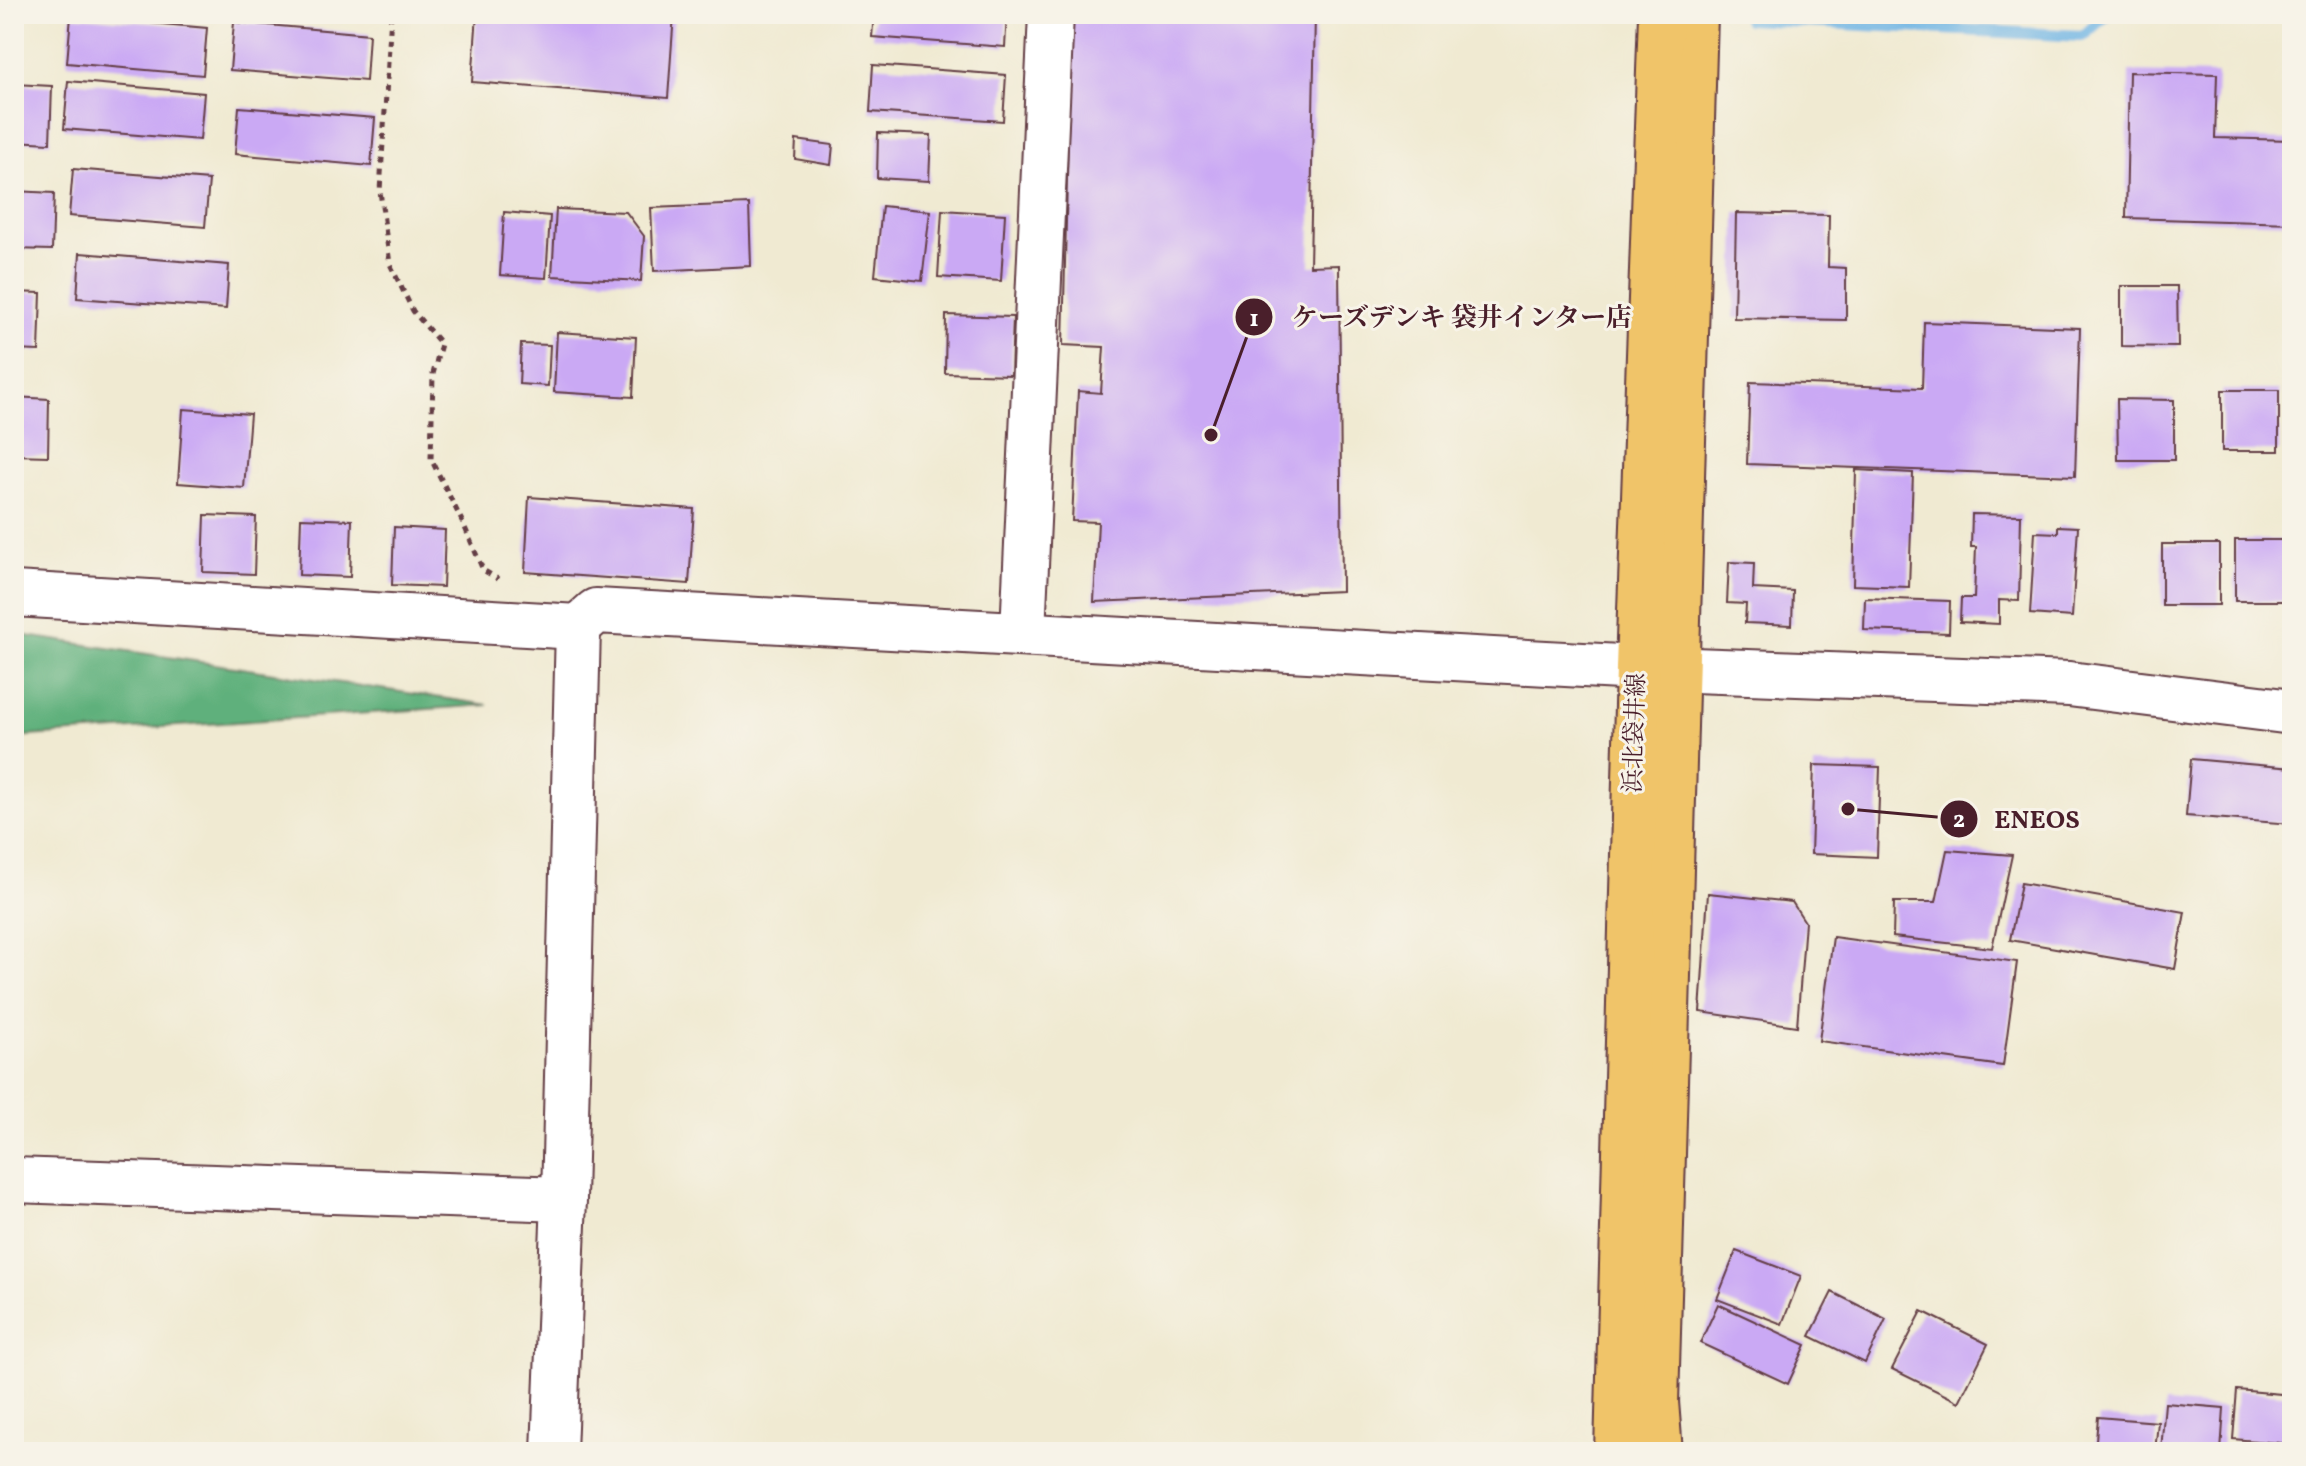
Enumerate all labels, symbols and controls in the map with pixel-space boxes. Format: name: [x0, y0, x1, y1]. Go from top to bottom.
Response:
callout: ケーズデンキ 袋井インター店: [1234, 292, 1649, 342]
text: ケーズデンキ 袋井インター店: [1292, 301, 1632, 337]
text: 1: [1249, 303, 1259, 337]
street label: 浜北袋井線: [1617, 672, 1655, 794]
callout: ENEOS: [1939, 794, 2096, 844]
text: ENEOS: [1994, 803, 2080, 839]
text: 2: [1953, 804, 1965, 838]

